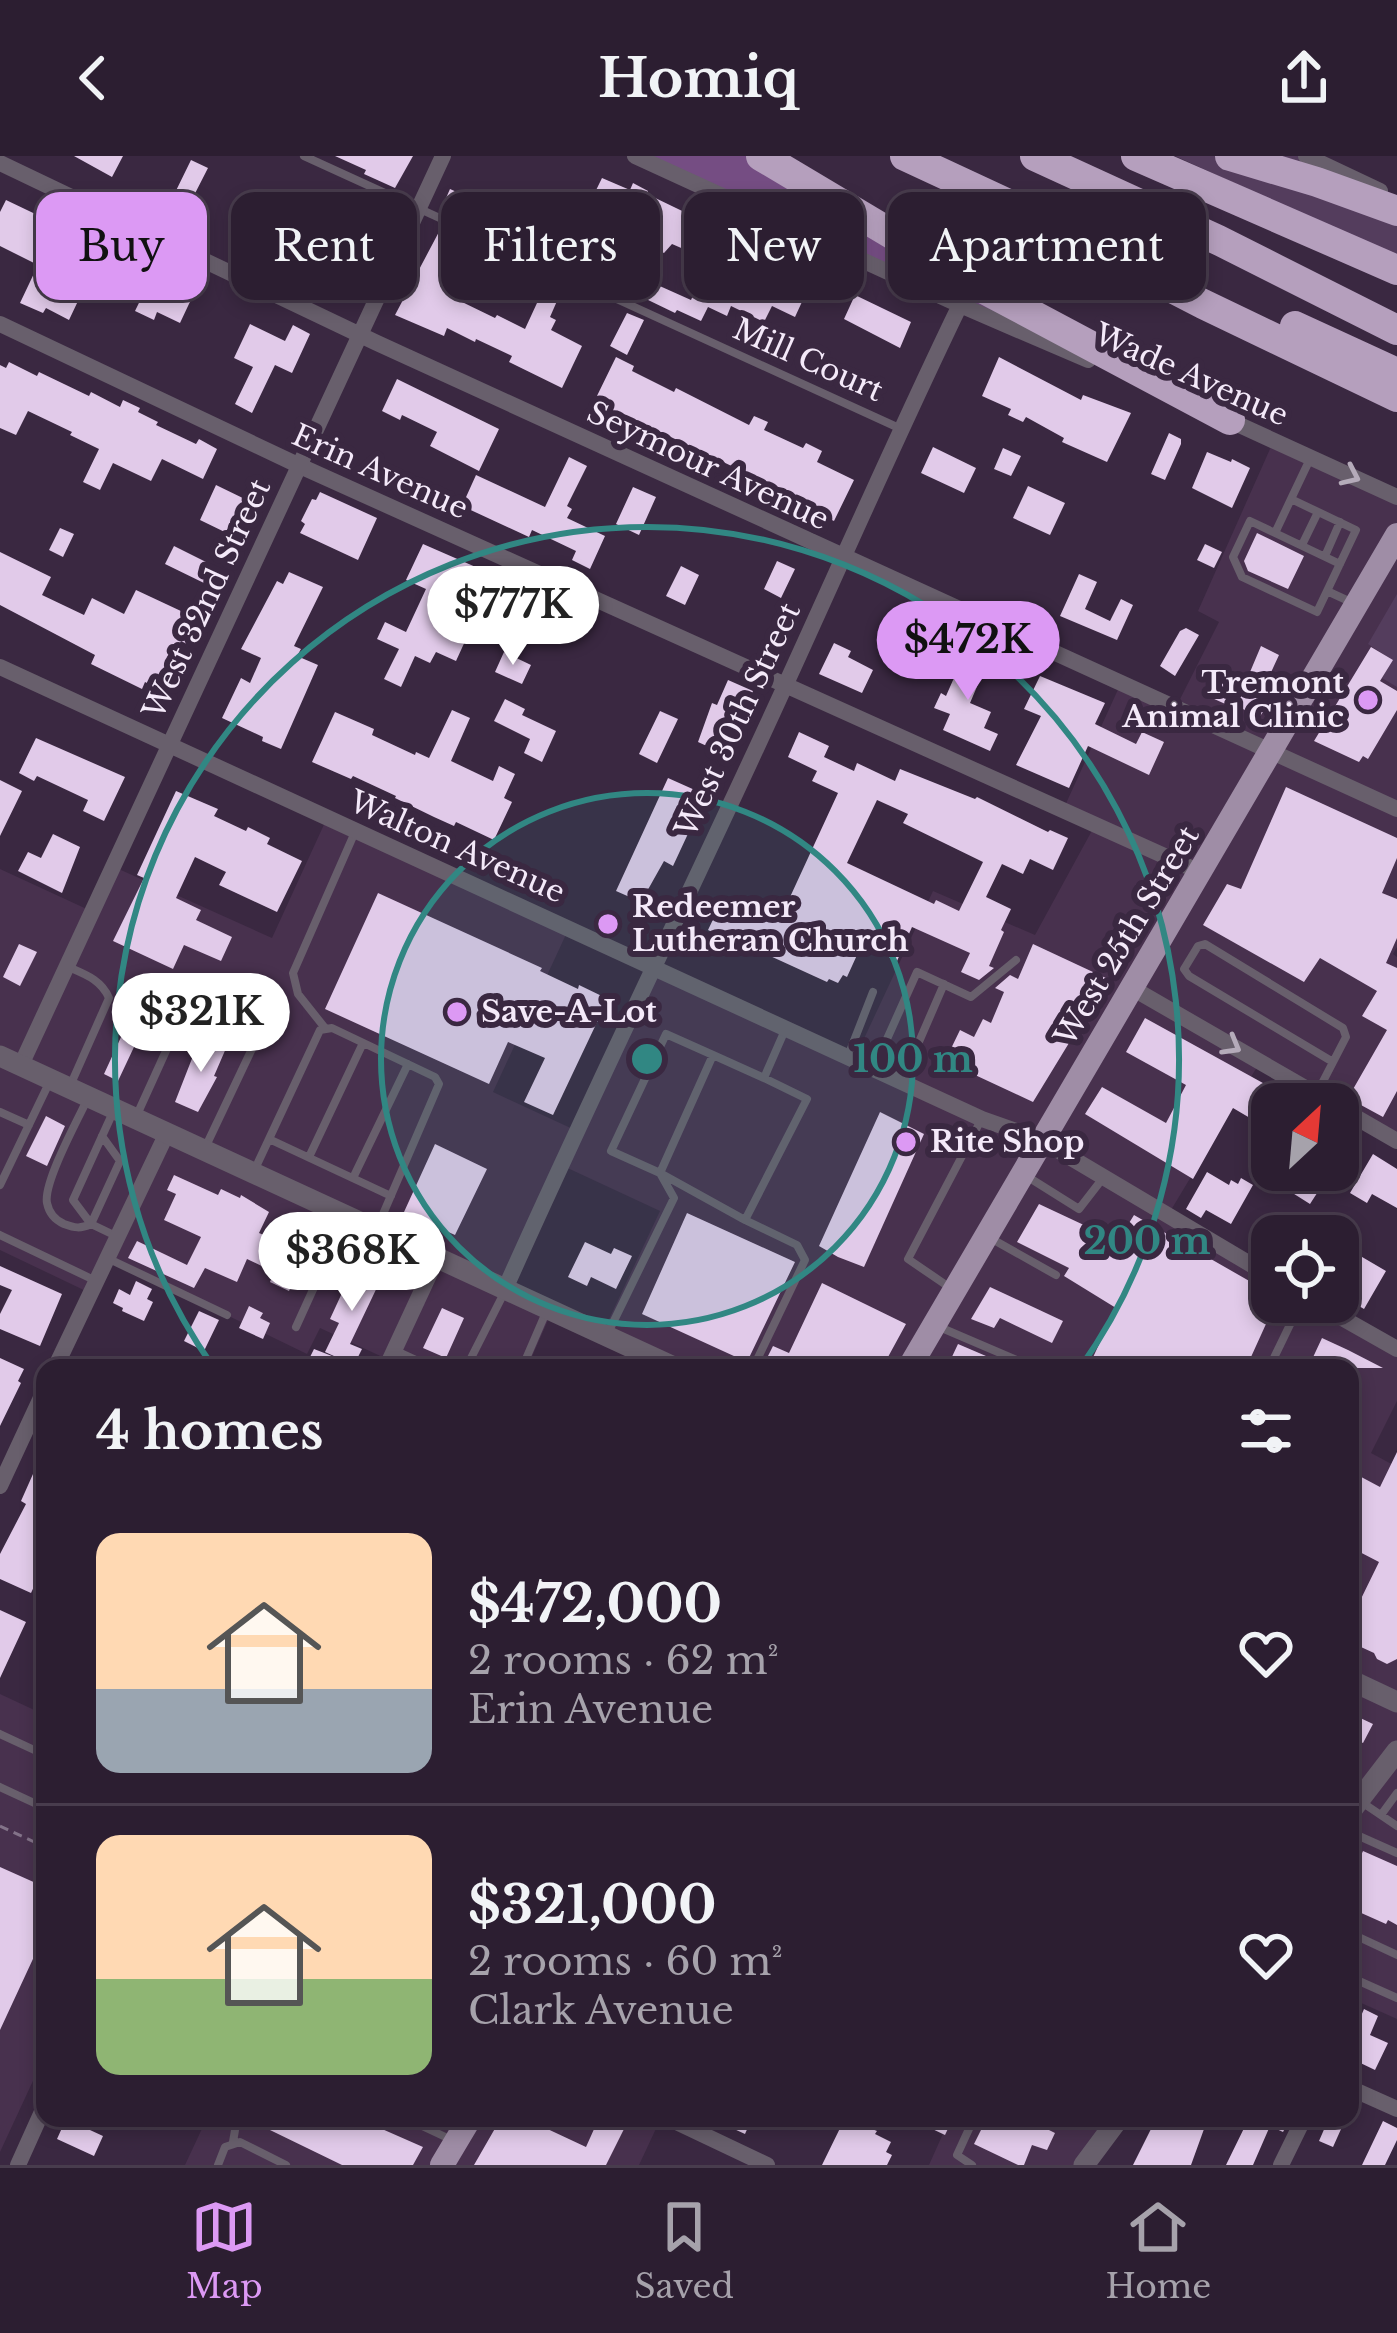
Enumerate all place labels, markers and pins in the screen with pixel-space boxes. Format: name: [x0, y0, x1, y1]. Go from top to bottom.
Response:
pin: $777K: [429, 566, 597, 668]
pin: $472K: [884, 601, 1052, 703]
place label: Tremont Animal Clinic: [1121, 664, 1345, 735]
marker: Tremont Animal Clinic: [1355, 687, 1381, 713]
place label: Redeemer Lutheran Church: [632, 888, 909, 959]
marker: Redeemer Lutheran Church: [595, 911, 621, 937]
pin: $321K: [117, 973, 285, 1075]
place label: Save-A-Lot: [481, 993, 657, 1030]
marker: Save-A-Lot: [444, 999, 470, 1025]
centre of rings: [626, 1038, 668, 1080]
place label: Rite Shop: [930, 1123, 1084, 1160]
marker: Rite Shop: [893, 1129, 919, 1155]
pin: $368K: [268, 1212, 436, 1314]

